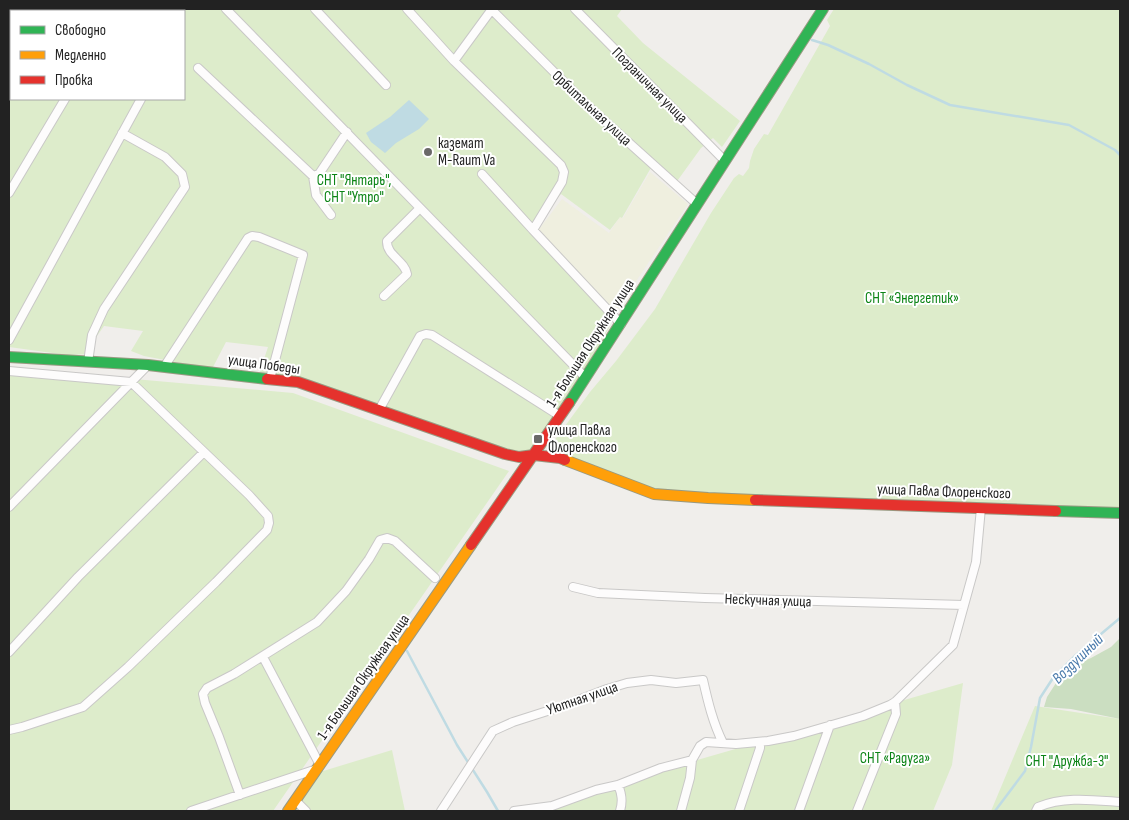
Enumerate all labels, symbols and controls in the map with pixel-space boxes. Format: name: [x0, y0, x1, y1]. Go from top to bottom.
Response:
legend: [10, 10, 185, 100]
text: Свободно: [55, 21, 106, 40]
street label: Пограничная улица: [608, 43, 692, 127]
text: Медленно: [55, 46, 106, 65]
street label: Орбитальная улица: [548, 67, 636, 150]
text: Пробка: [55, 71, 93, 90]
place label: каземат M-Raum Va: [438, 134, 496, 170]
marker: каземат M-Raum Va: [422, 146, 434, 158]
park label: СНТ "Янтарь", СНТ "Утро": [317, 171, 391, 207]
street label: 1-я Большая Окружная улица: [542, 275, 639, 411]
park label: СНТ «Энергетик»: [865, 289, 959, 308]
street label: улица Победы: [227, 350, 301, 379]
place label: улица Павла Флоренского: [548, 421, 617, 457]
marker: улица Павла Флоренского: [532, 433, 544, 445]
street label: улица Павла Флоренского: [877, 480, 1011, 503]
street label: Нескучная улица: [724, 589, 812, 612]
street label: 1-я Большая Окружная улица: [313, 611, 414, 744]
water label: Воздушный: [1049, 630, 1108, 688]
street label: Уютная улица: [544, 677, 620, 720]
park label: СНТ «Радуга»: [860, 749, 930, 768]
park label: СНТ "Дружба-3": [1026, 752, 1109, 771]

